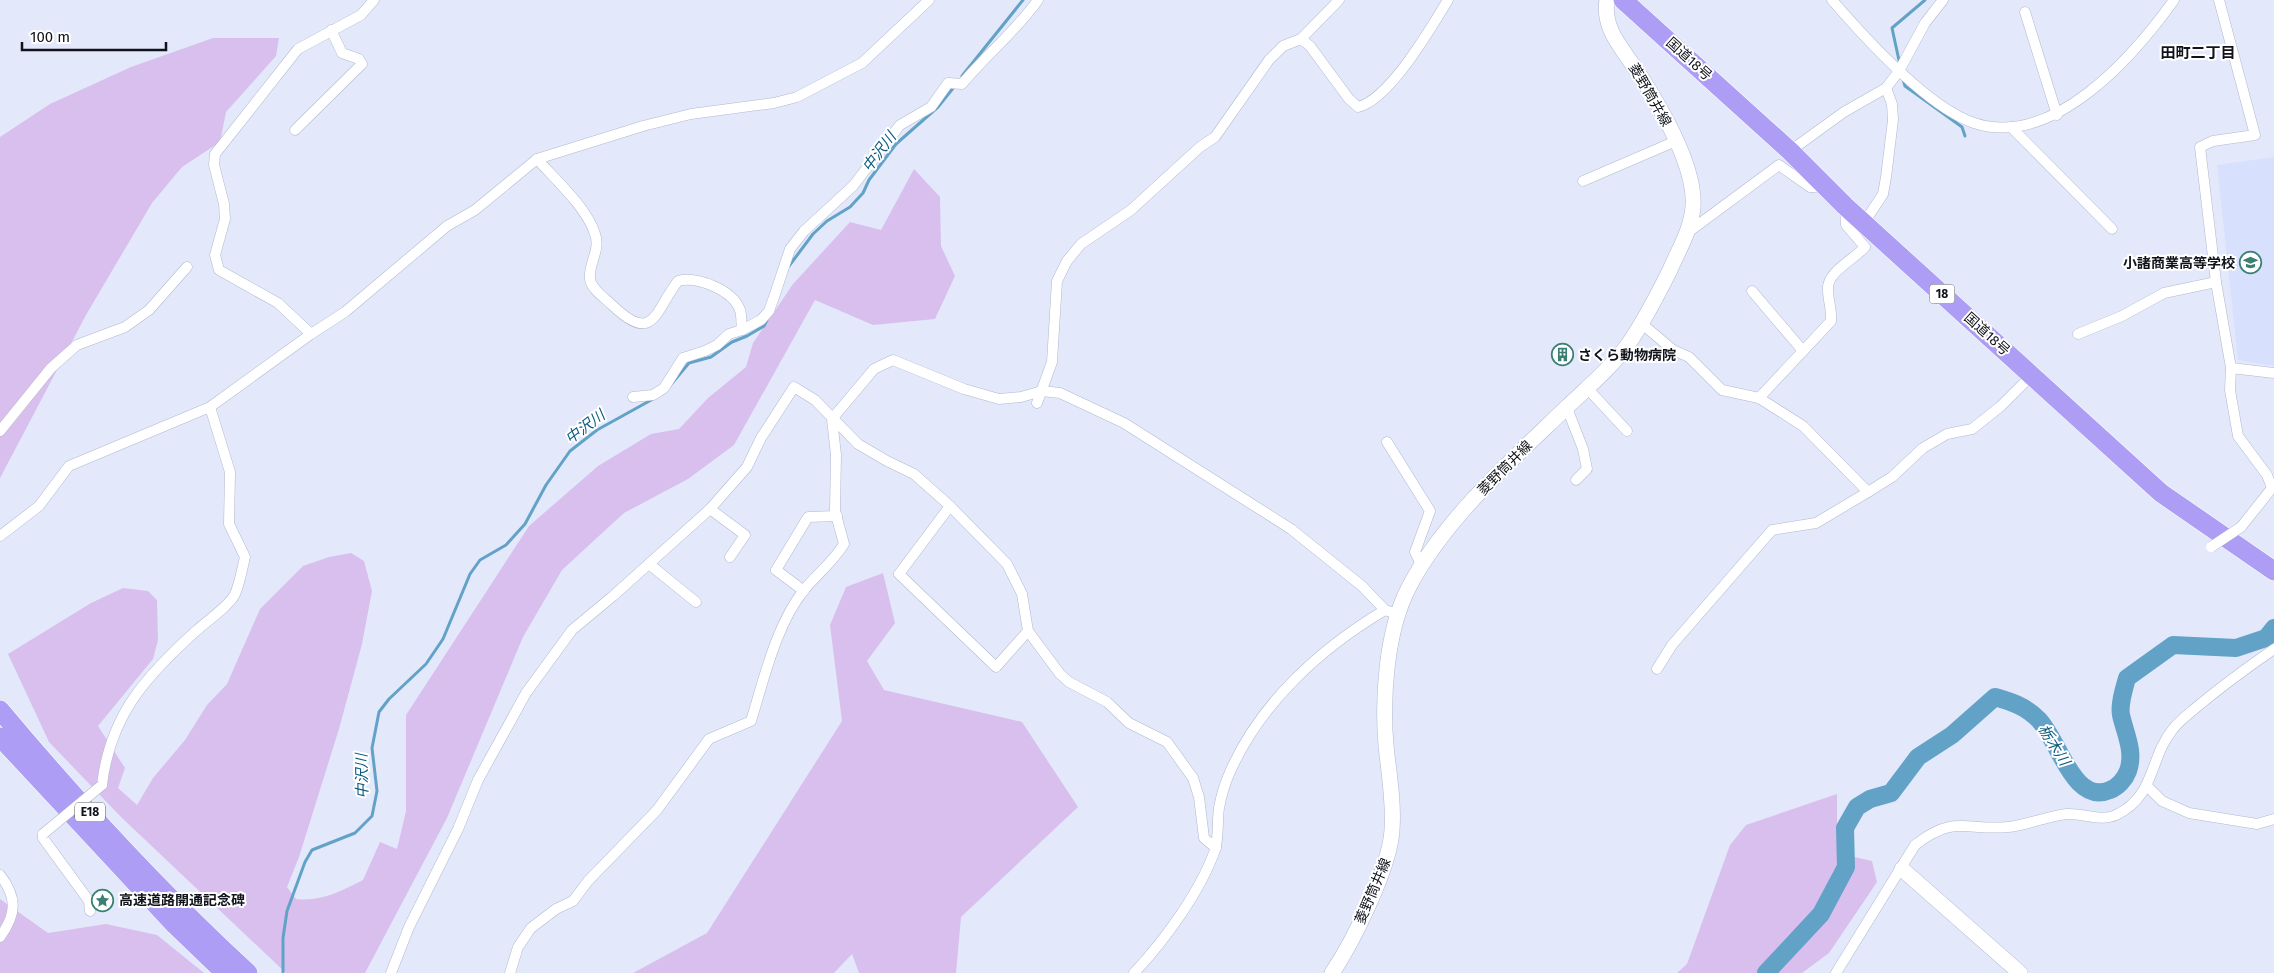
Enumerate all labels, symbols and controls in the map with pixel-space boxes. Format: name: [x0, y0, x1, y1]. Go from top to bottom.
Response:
scale bar: [22, 20, 166, 52]
text: 100 m: [30, 28, 70, 46]
street label: 国道18号: [1663, 34, 1715, 84]
district label: 田町二丁目: [2160, 44, 2236, 62]
street label: 菱野筒井線: [1625, 60, 1675, 130]
water label: 中沢川: [858, 127, 901, 175]
school or university icon: 小諸商業高等学校: [2239, 251, 2263, 275]
place label: 小諸商業高等学校: [2123, 255, 2235, 272]
road number: 18: [1930, 284, 1954, 304]
street label: 国道18号: [1961, 309, 2013, 359]
building icon: さくら動物病院: [1550, 343, 1574, 367]
place label: さくら動物病院: [1578, 347, 1676, 364]
water label: 中沢川: [562, 405, 610, 448]
street label: 菱野筒井線: [1474, 437, 1536, 499]
water label: 栃木川: [2034, 721, 2075, 771]
water label: 中沢川: [353, 751, 371, 799]
road number: E18: [75, 802, 105, 822]
street label: 菱野筒井線: [1352, 855, 1394, 927]
place icon: 高速道路開通記念碑: [91, 888, 115, 912]
place label: 高速道路開通記念碑: [119, 892, 245, 909]

